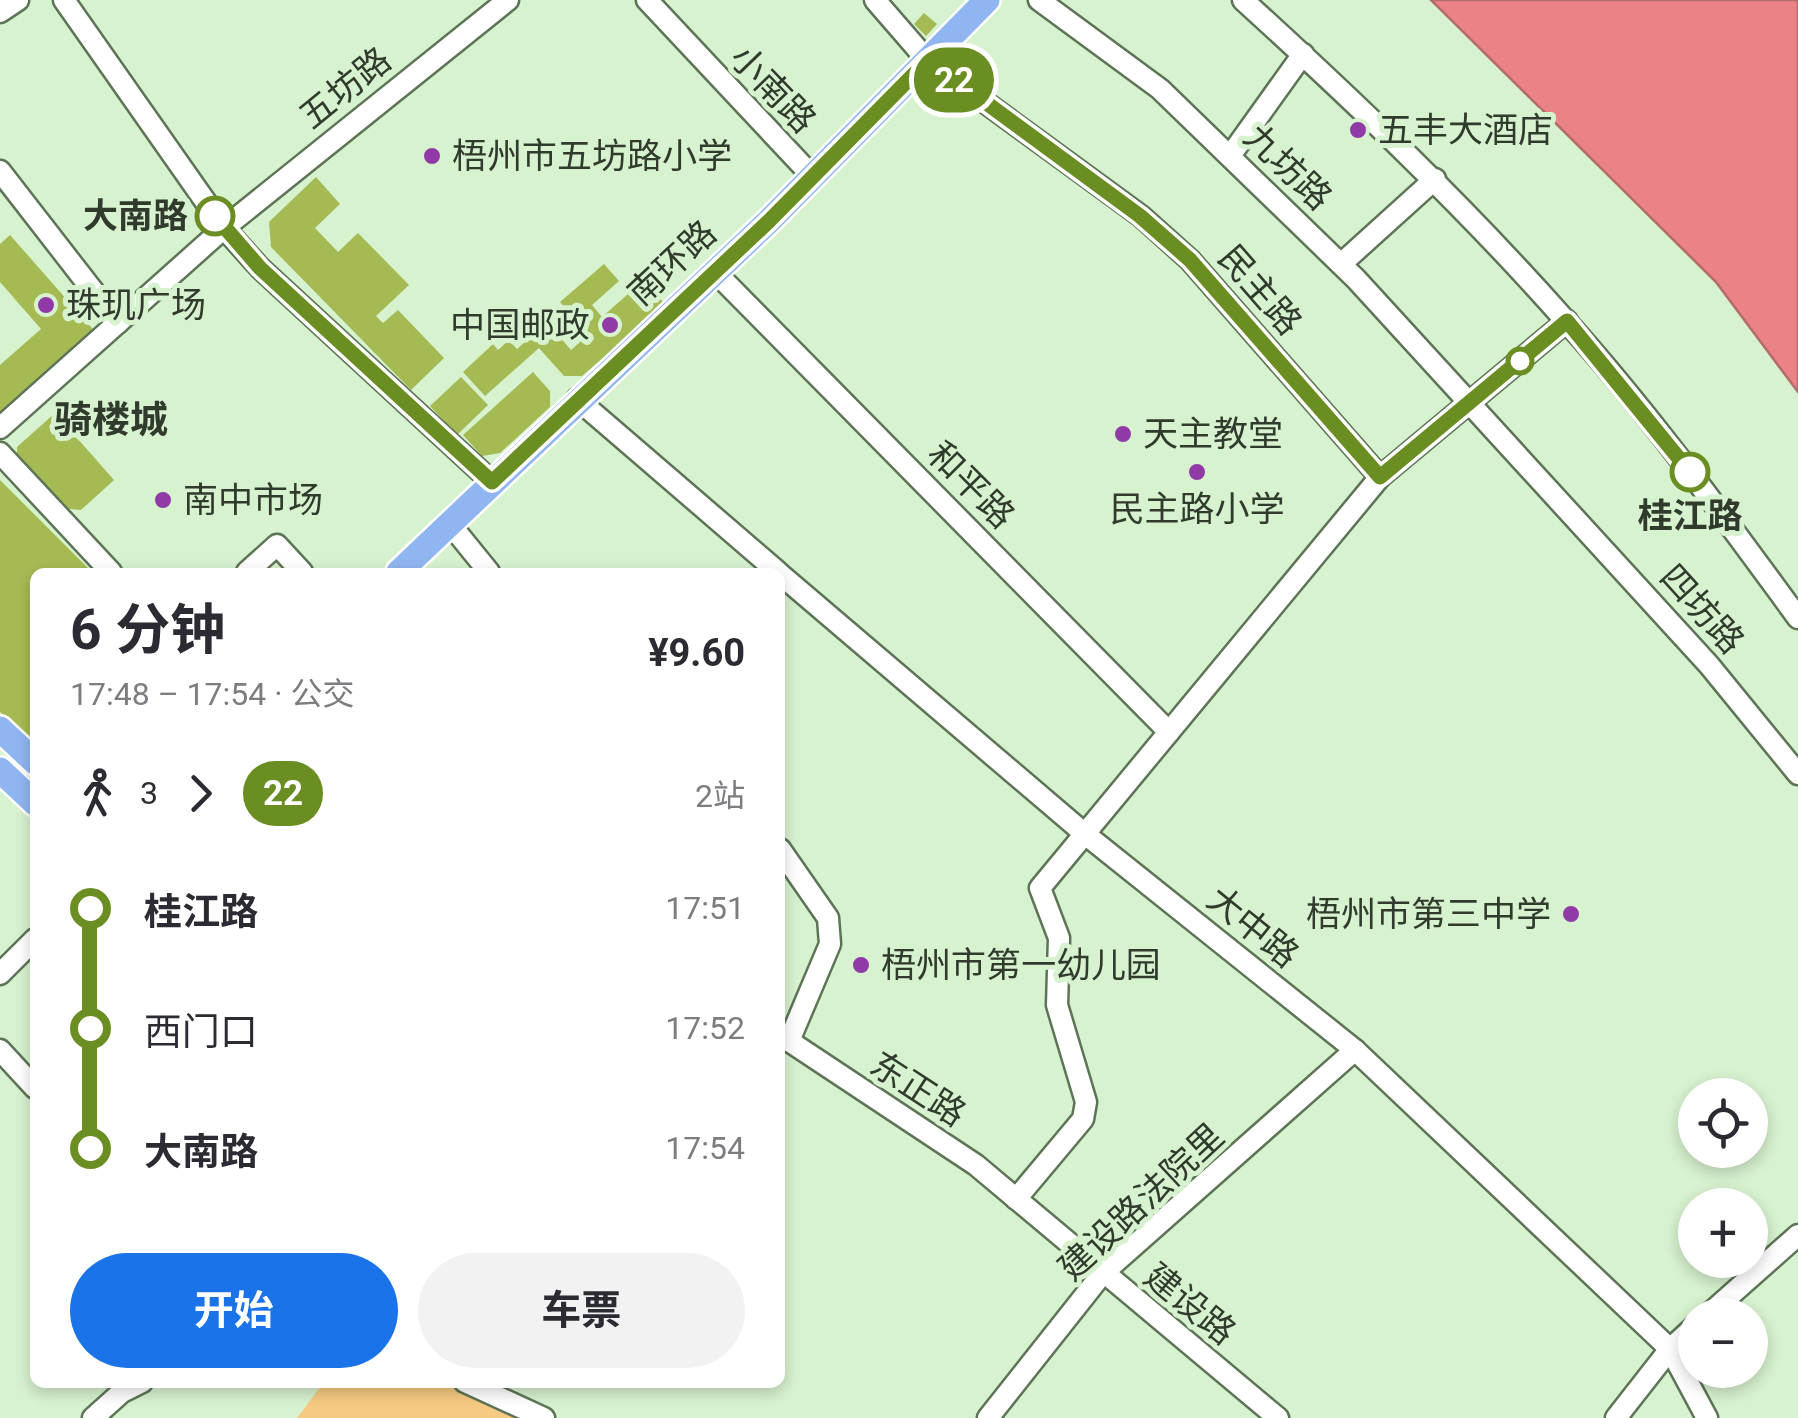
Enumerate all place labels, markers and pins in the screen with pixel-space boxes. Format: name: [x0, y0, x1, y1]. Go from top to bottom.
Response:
place label: 五丰大酒店: [1378, 110, 1553, 151]
marker: 五丰大酒店: [1347, 119, 1369, 141]
place label: 梧州市五坊路小学: [452, 136, 732, 177]
marker: 梧州市五坊路小学: [421, 145, 443, 167]
place label: 大南路: [83, 196, 188, 237]
marker: 大南路: [196, 197, 234, 235]
place label: 珠玑广场: [66, 285, 206, 326]
marker: 珠玑广场: [35, 294, 57, 316]
place label: 中国邮政: [450, 305, 590, 346]
marker: 中国邮政: [599, 314, 621, 336]
unlabelled marker: [1507, 348, 1533, 374]
place label: 天主教堂: [1143, 414, 1283, 455]
marker: 天主教堂: [1112, 423, 1134, 445]
marker: 桂江路: [1671, 453, 1709, 491]
marker: 民主路小学: [1186, 461, 1208, 483]
place label: 南中市场: [183, 480, 323, 521]
marker: 南中市场: [152, 489, 174, 511]
place label: 民主路小学: [1109, 489, 1285, 530]
place label: 桂江路: [1637, 496, 1743, 537]
place label: 梧州市第三中学: [1306, 894, 1551, 935]
marker: 梧州市第三中学: [1560, 903, 1582, 925]
place label: 梧州市第一幼儿园: [881, 945, 1161, 986]
marker: 梧州市第一幼儿园: [850, 954, 872, 976]

